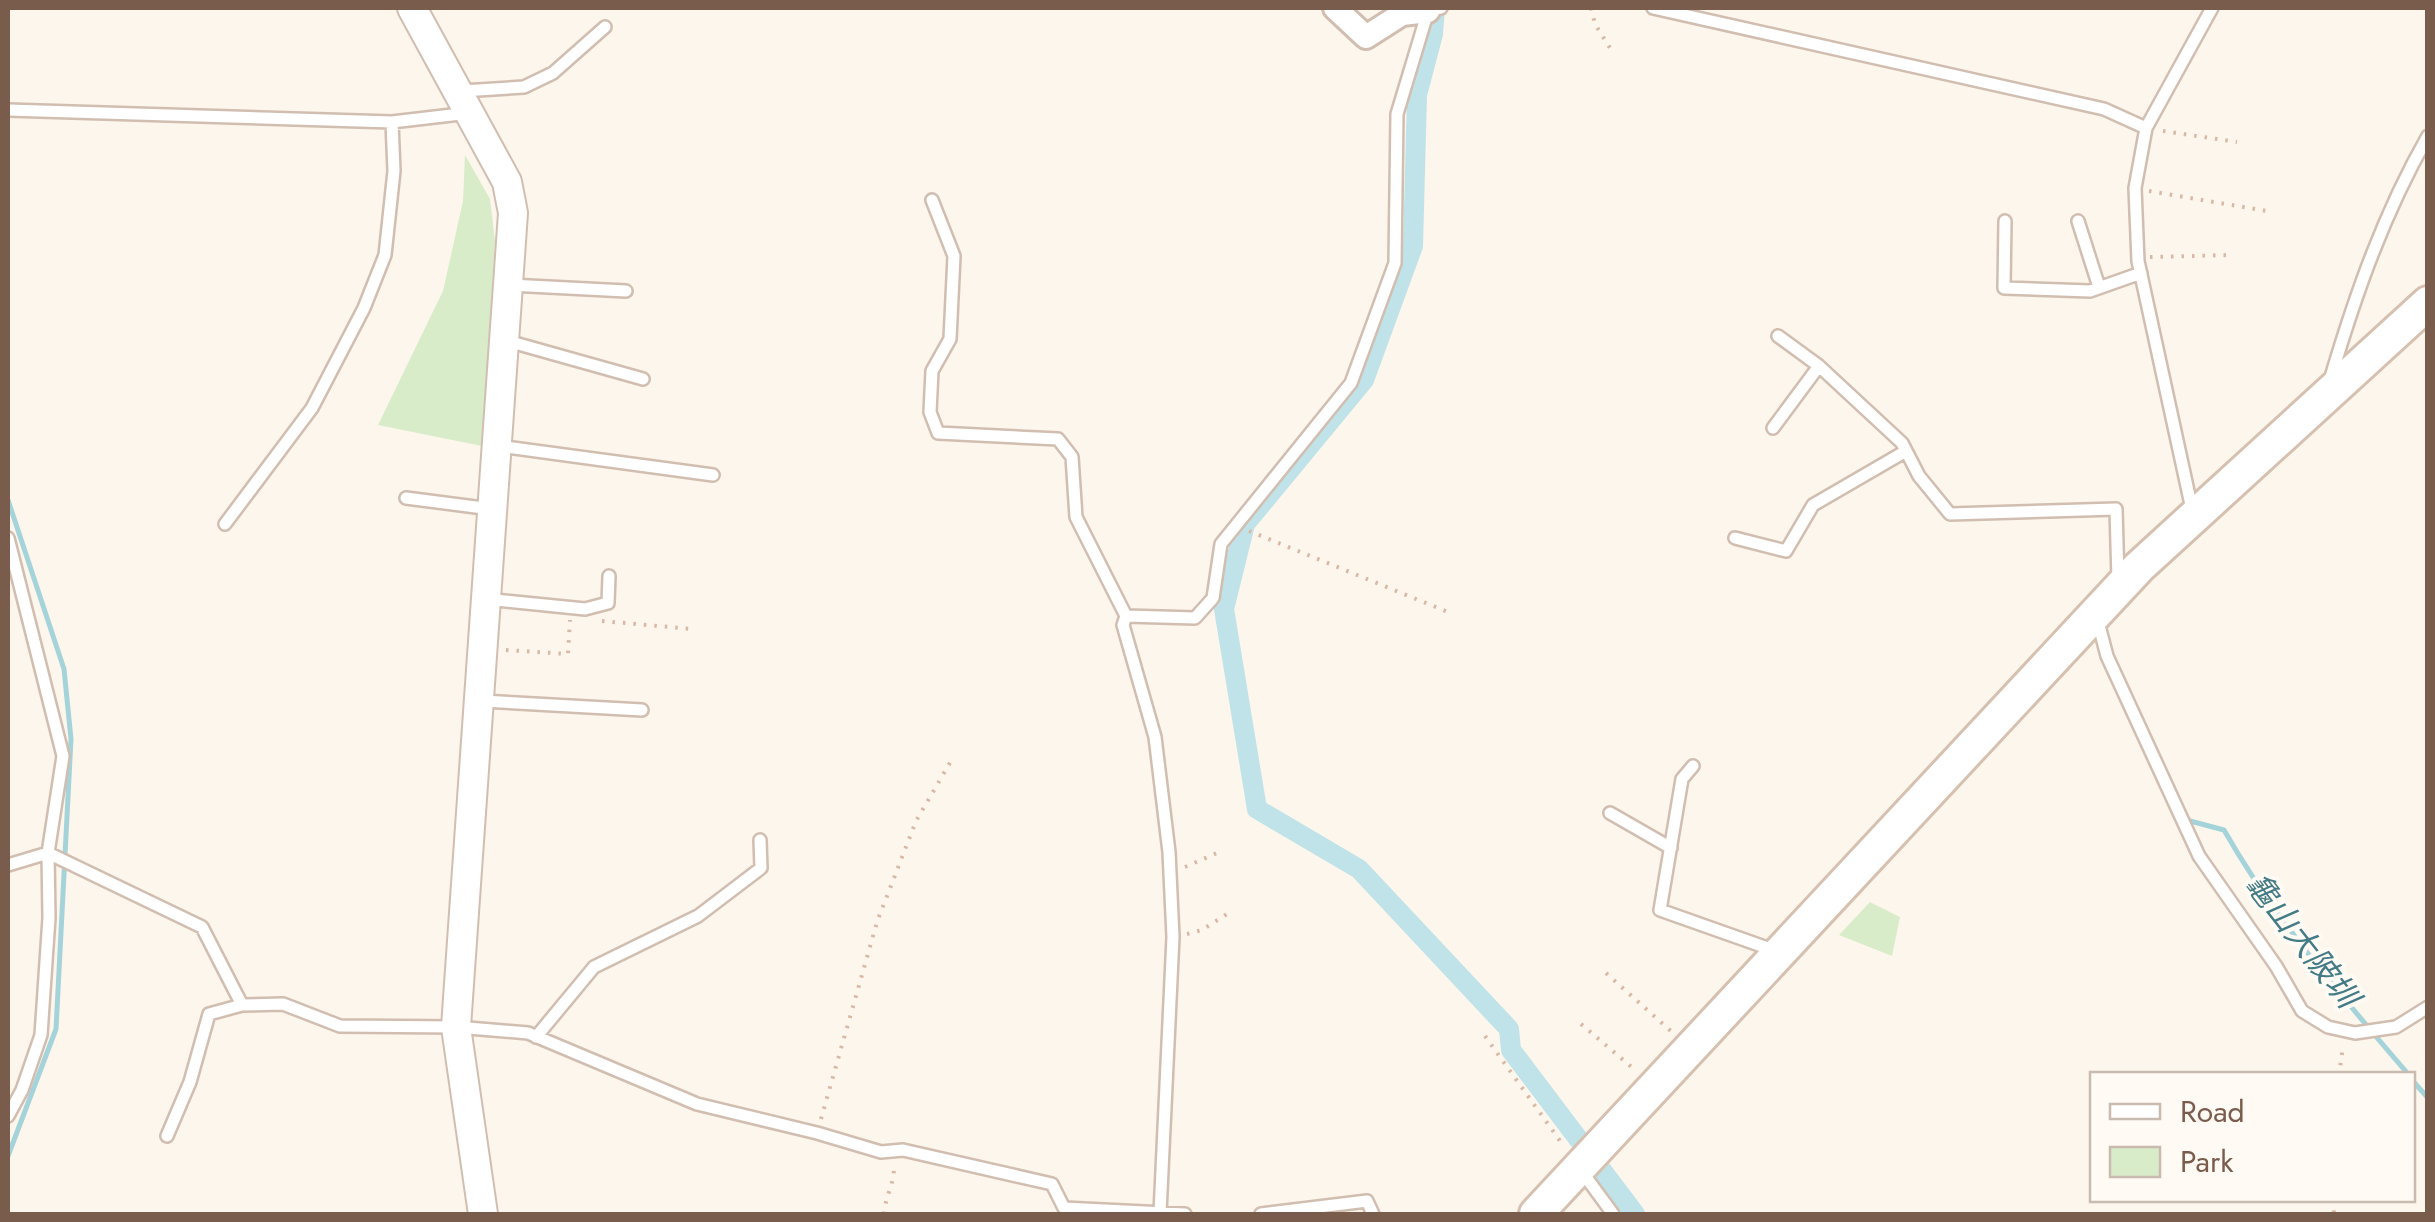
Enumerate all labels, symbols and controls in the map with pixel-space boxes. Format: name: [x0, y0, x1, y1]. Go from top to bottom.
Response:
water label: 龜山大陂圳: [2235, 863, 2372, 1020]
legend: [2090, 1072, 2415, 1202]
text: Road: [2180, 1090, 2245, 1133]
text: Park: [2180, 1140, 2234, 1183]

